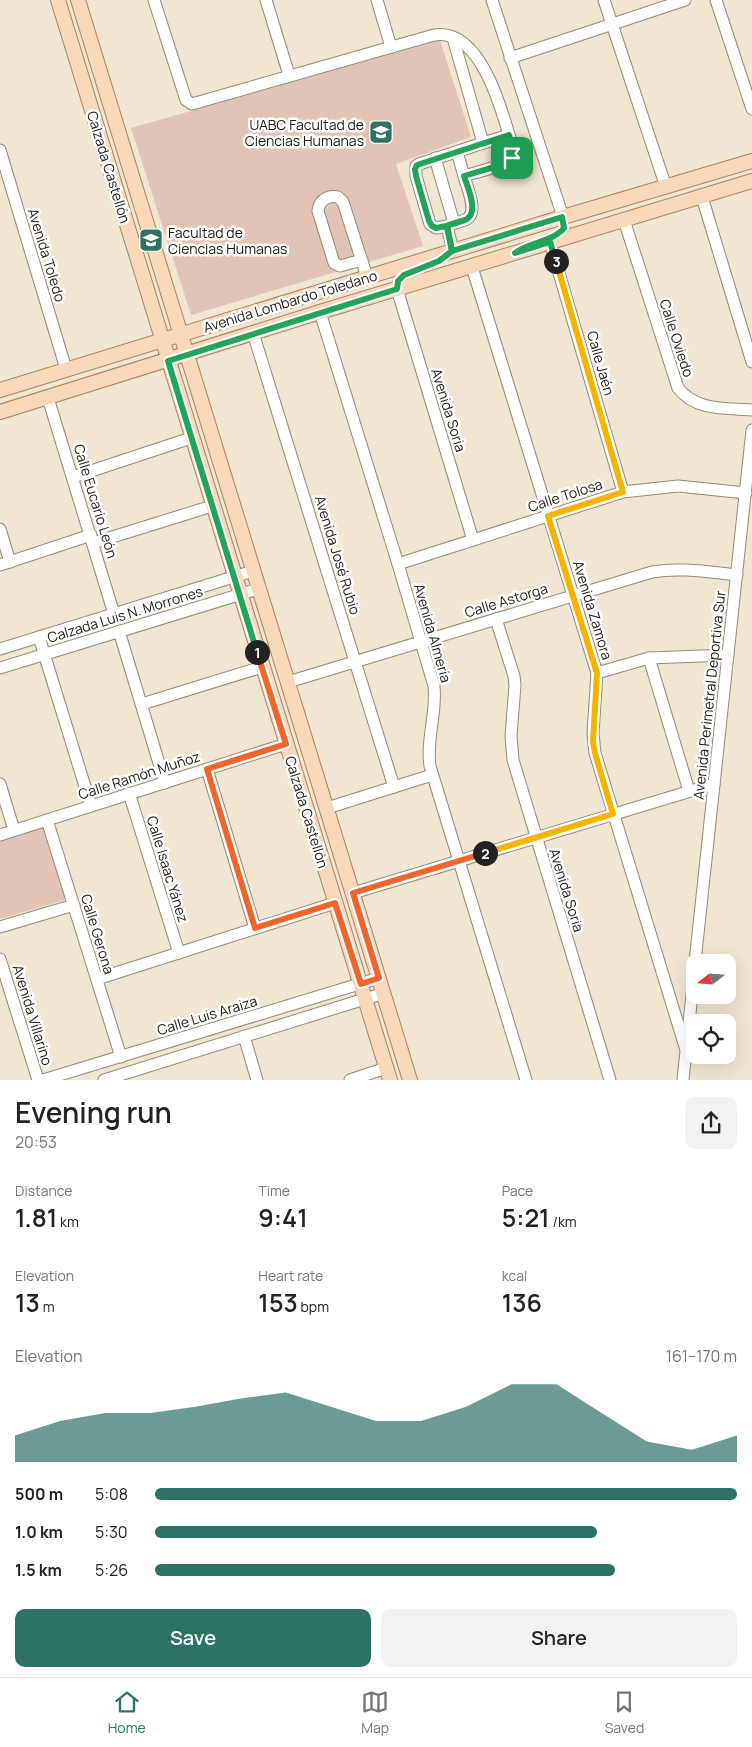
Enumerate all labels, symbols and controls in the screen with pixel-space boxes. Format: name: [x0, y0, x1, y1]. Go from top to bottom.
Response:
street label: Calzada Castellón: [83, 109, 135, 225]
place label: UABC Facultad de Ciencias Humanas: [245, 115, 364, 150]
school or university icon: UABC Facultad de Ciencias Humanas: [368, 119, 394, 145]
pin: [491, 137, 533, 179]
icon: arrive: [498, 144, 526, 172]
street label: Avenida Toledo: [24, 206, 70, 304]
place label: Facultad de Ciencias Humanas: [168, 223, 287, 258]
school or university icon: Facultad de Ciencias Humanas: [138, 227, 164, 253]
pin: 3: [544, 248, 568, 274]
text: 3: [552, 252, 561, 271]
street label: Avenida Lombardo Toledano: [201, 265, 379, 337]
street label: Calle Oviedo: [656, 297, 698, 379]
street label: Calle Jaén: [583, 329, 619, 397]
street label: Avenida Soria: [427, 366, 471, 454]
street label: Calle Eucario León: [70, 442, 122, 560]
street label: Calle Tolosa: [525, 474, 605, 516]
street label: Avenida José Rubio: [311, 493, 365, 617]
street label: Avenida Zamora: [569, 558, 617, 662]
street label: Calle Astorga: [462, 578, 550, 622]
street label: Calzada Luis N. Morrones: [45, 581, 205, 647]
street label: Avenida Almería: [410, 581, 456, 685]
street label: Avenida Perimetral Deportiva Sur: [689, 590, 729, 800]
pin: 1: [244, 640, 270, 664]
text: 1: [254, 643, 261, 662]
street label: Calle Ramón Muñoz: [76, 746, 202, 804]
street label: Calzada Castellón: [281, 754, 333, 870]
street label: Calle Isaac Yánez: [143, 813, 193, 925]
pin: 2: [472, 840, 498, 866]
text: 2: [481, 844, 490, 863]
street label: Avenida Soria: [545, 846, 589, 934]
street label: Calle Gerona: [77, 892, 119, 976]
north arrow: [686, 954, 736, 1004]
map controls: [686, 954, 736, 1064]
street label: Avenida Villarino: [9, 962, 57, 1068]
street label: Calle Luis Araiza: [155, 991, 259, 1039]
button: locate: [686, 1014, 736, 1064]
text: Evening run: [15, 1093, 172, 1131]
button: share: [685, 1097, 737, 1149]
text: 20:53: [15, 1131, 57, 1153]
text: Distance: [15, 1181, 72, 1200]
text: Time: [258, 1181, 290, 1200]
text: Pace: [502, 1181, 533, 1200]
text: 1.81: [15, 1200, 57, 1235]
text: 9:41: [258, 1200, 308, 1235]
text: 5:21: [502, 1200, 550, 1235]
text: km: [57, 1212, 79, 1231]
text: /km: [550, 1212, 577, 1231]
text: Elevation: [15, 1266, 74, 1285]
text: Heart rate: [258, 1266, 323, 1285]
text: kcal: [502, 1266, 527, 1285]
text: 13: [15, 1285, 40, 1320]
text: 153: [258, 1285, 298, 1320]
text: 136: [502, 1285, 542, 1320]
text: m: [40, 1297, 55, 1316]
text: bpm: [298, 1297, 329, 1316]
text: Elevation: [15, 1345, 83, 1367]
text: 161–170 m: [666, 1345, 737, 1367]
text: 500 m: [15, 1483, 63, 1505]
text: 5:08: [95, 1483, 128, 1505]
text: 1.0 km: [15, 1521, 63, 1543]
text: 5:30: [95, 1521, 128, 1543]
text: 1.5 km: [15, 1559, 62, 1581]
text: 5:26: [95, 1559, 128, 1581]
button: Save: [15, 1609, 371, 1667]
button: Share: [381, 1609, 737, 1667]
tab: Home: [108, 1688, 146, 1737]
tab: Map: [361, 1688, 389, 1737]
tab: Saved: [605, 1688, 644, 1737]

